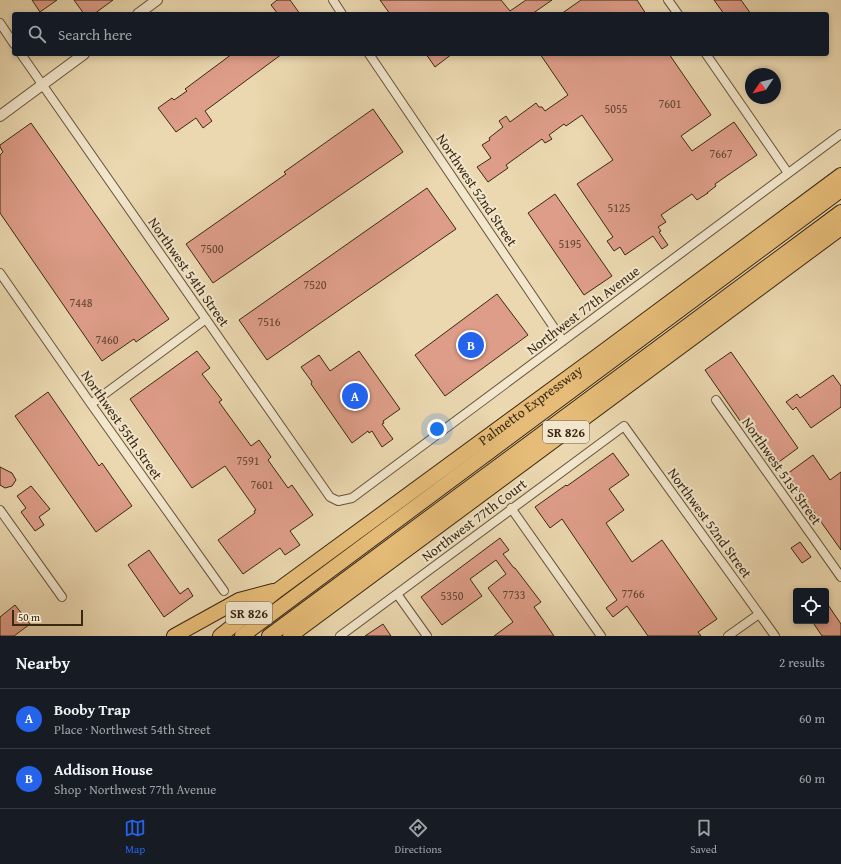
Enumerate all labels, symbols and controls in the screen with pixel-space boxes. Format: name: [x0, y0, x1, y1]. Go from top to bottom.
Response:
search box: [12, 12, 829, 56]
icon: search: [26, 23, 48, 45]
text: Search here: [58, 24, 132, 45]
north arrow: [745, 68, 781, 104]
house number: 7601: [658, 95, 682, 112]
house number: 5055: [604, 100, 628, 117]
street label: Northwest 52nd Street: [432, 130, 522, 250]
house number: 7667: [709, 145, 733, 162]
house number: 5125: [607, 199, 631, 216]
street label: Northwest 54th Street: [144, 213, 234, 331]
house number: 5195: [558, 235, 582, 252]
house number: 7500: [200, 240, 224, 257]
street label: Northwest 77th Avenue: [522, 261, 644, 359]
house number: 7520: [303, 276, 327, 293]
house number: 7448: [69, 294, 93, 311]
house number: 7516: [257, 313, 281, 330]
pin: B: [458, 330, 484, 360]
house number: 7460: [95, 331, 119, 348]
street label: Palmetto Expressway: [474, 360, 587, 450]
street label: Northwest 55th Street: [77, 366, 167, 484]
pin: A: [342, 381, 368, 411]
street label: Northwest 51st Street: [737, 413, 827, 529]
your location: [427, 419, 447, 439]
road number: SR 826: [543, 421, 589, 443]
house number: 7591: [236, 452, 260, 469]
street label: Northwest 52nd Street: [663, 464, 757, 582]
street label: Northwest 77th Court: [417, 474, 531, 566]
house number: 7601: [250, 476, 274, 493]
house number: 7766: [621, 585, 645, 602]
house number: 7733: [502, 586, 526, 603]
house number: 5350: [440, 587, 464, 604]
map controls: [793, 588, 829, 624]
button: locate: [793, 588, 829, 624]
road number: SR 826: [226, 602, 272, 624]
scale bar: [12, 608, 83, 627]
text: 50 m: [18, 609, 40, 625]
text: Nearby: [16, 650, 70, 675]
text: 2 results: [779, 653, 825, 672]
text: Booby Trap: [54, 699, 130, 720]
text: A: [25, 709, 33, 728]
text: 60 m: [799, 709, 825, 728]
text: Place · Northwest 54th Street: [54, 720, 211, 739]
text: Addison House: [54, 759, 153, 780]
text: B: [25, 769, 33, 788]
text: 60 m: [799, 769, 825, 788]
text: Shop · Northwest 77th Avenue: [54, 780, 216, 799]
tab: Map: [124, 817, 146, 857]
tab: Directions: [395, 817, 442, 857]
tab: Saved: [690, 817, 717, 857]

